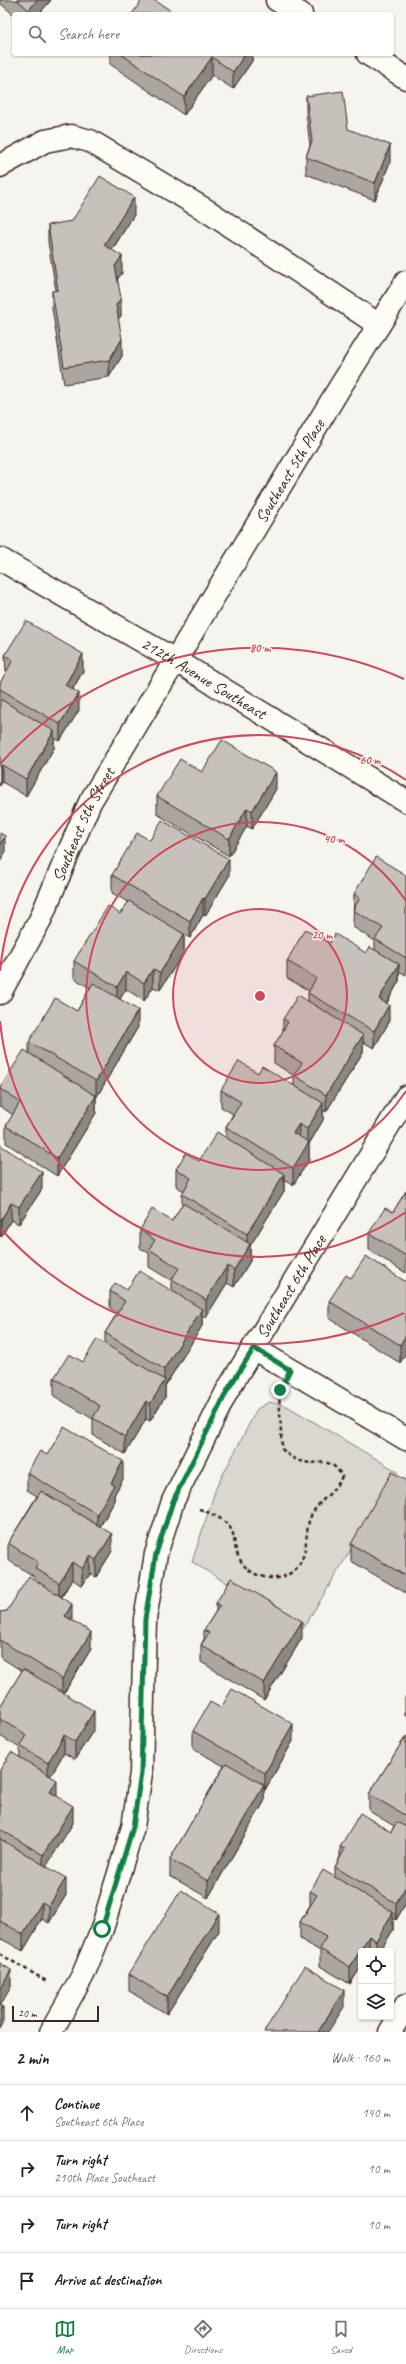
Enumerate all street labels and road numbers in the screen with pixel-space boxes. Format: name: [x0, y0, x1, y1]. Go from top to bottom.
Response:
street label: Southeast 5th Place: [251, 414, 330, 527]
street label: 212th Avenue Southeast: [137, 633, 272, 725]
street label: Southeast 5th Street: [47, 762, 121, 885]
street label: Southeast 6th Place: [252, 1230, 331, 1342]

